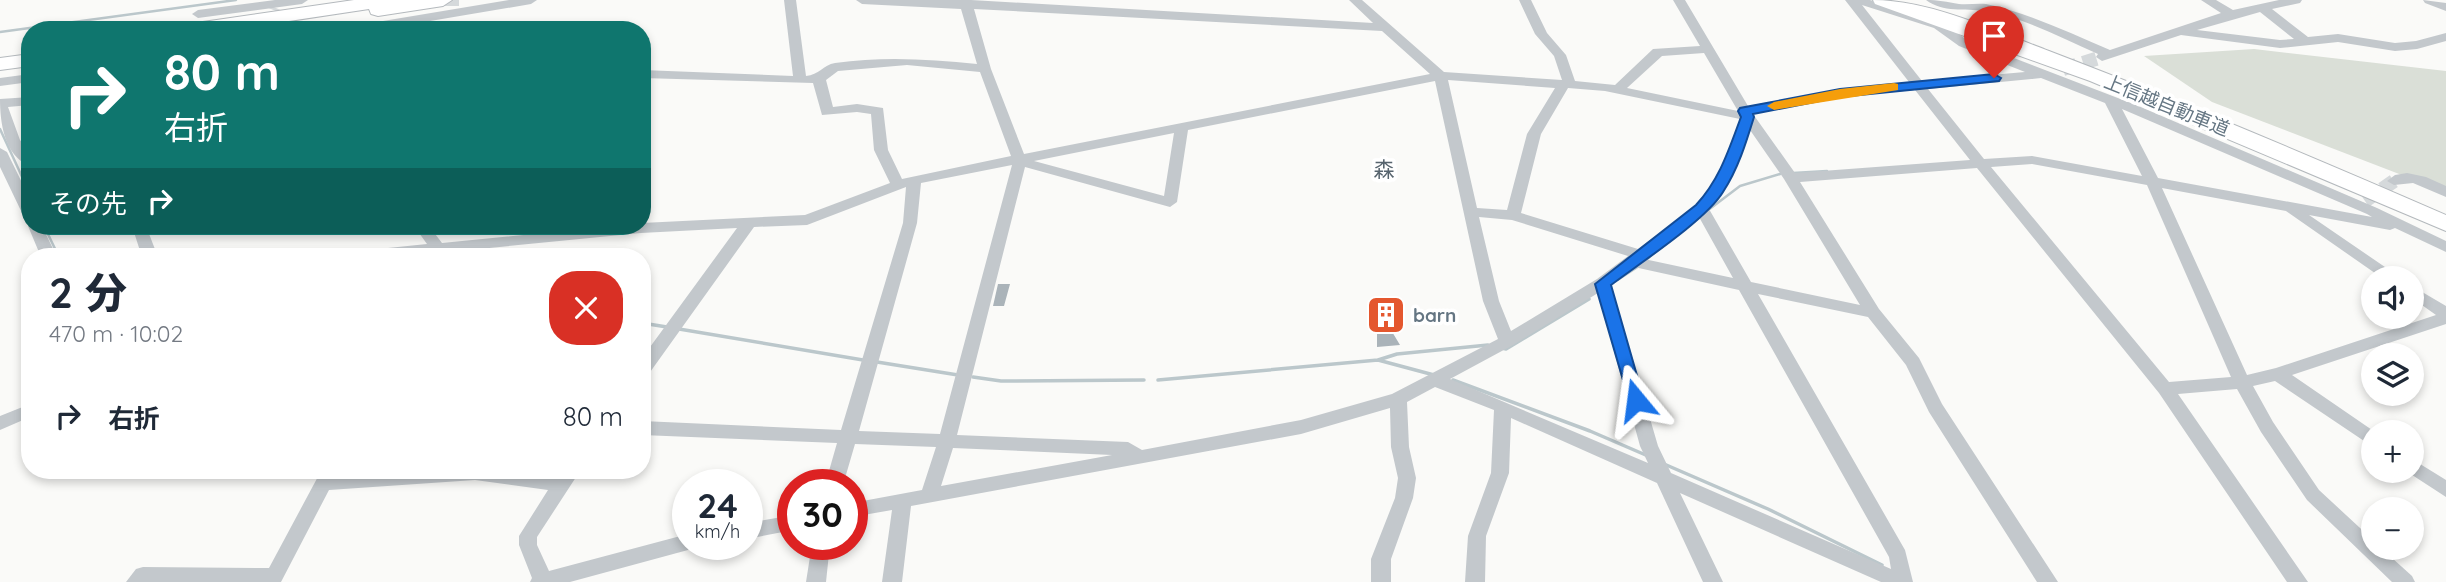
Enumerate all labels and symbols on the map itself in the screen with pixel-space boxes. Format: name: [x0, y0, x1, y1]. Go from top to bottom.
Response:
pin: [1964, 6, 2024, 78]
street label: 上信越自動車道: [2101, 69, 2233, 141]
district label: 森: [1374, 156, 1395, 182]
building icon: barn: [1365, 294, 1407, 336]
place label: barn: [1413, 303, 1456, 327]
position arrow: [1599, 363, 1673, 437]
speed limit sign: 30: [777, 469, 868, 560]

